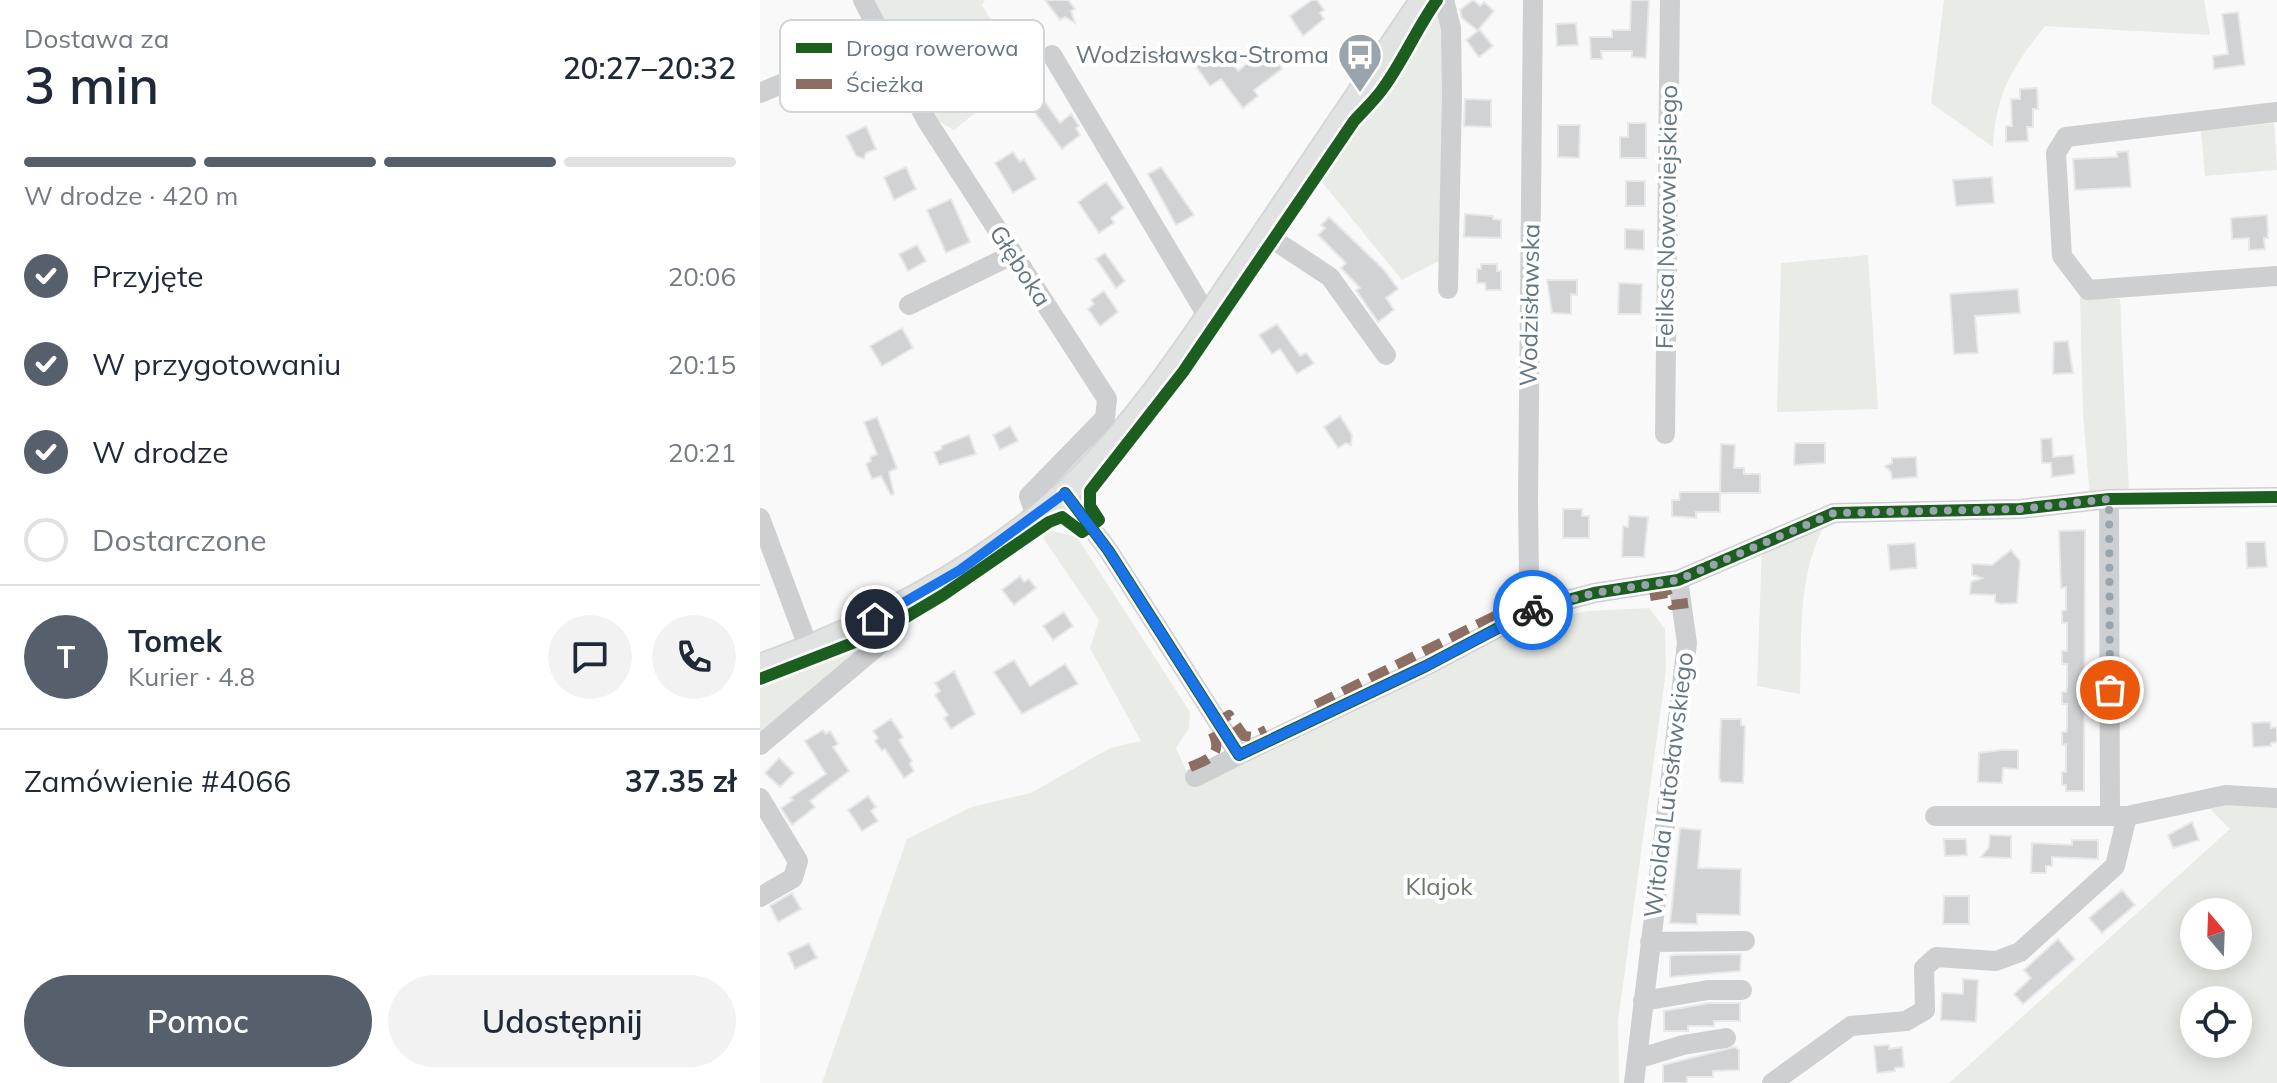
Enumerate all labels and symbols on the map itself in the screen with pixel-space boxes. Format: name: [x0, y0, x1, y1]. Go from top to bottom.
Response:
legend: [780, 20, 1044, 112]
bus stop icon: Wodzisławska-Stroma: [1336, 31, 1384, 94]
text: Droga rowerowa: [846, 34, 1019, 62]
place label: Wodzisławska-Stroma: [1076, 39, 1329, 69]
text: Ścieżka: [846, 70, 924, 98]
street label: Feliksa Nowowiejskiego: [1649, 85, 1683, 349]
street label: Głęboka: [983, 219, 1058, 312]
street label: Wodzisławska: [1513, 223, 1545, 387]
courier: [1493, 570, 1573, 650]
pin: [841, 585, 909, 653]
street label: Witolda Lutosławskiego: [1637, 650, 1699, 919]
pin: [2076, 656, 2144, 724]
park label: Klajok: [1405, 871, 1473, 901]
north arrow: [2180, 898, 2252, 970]

